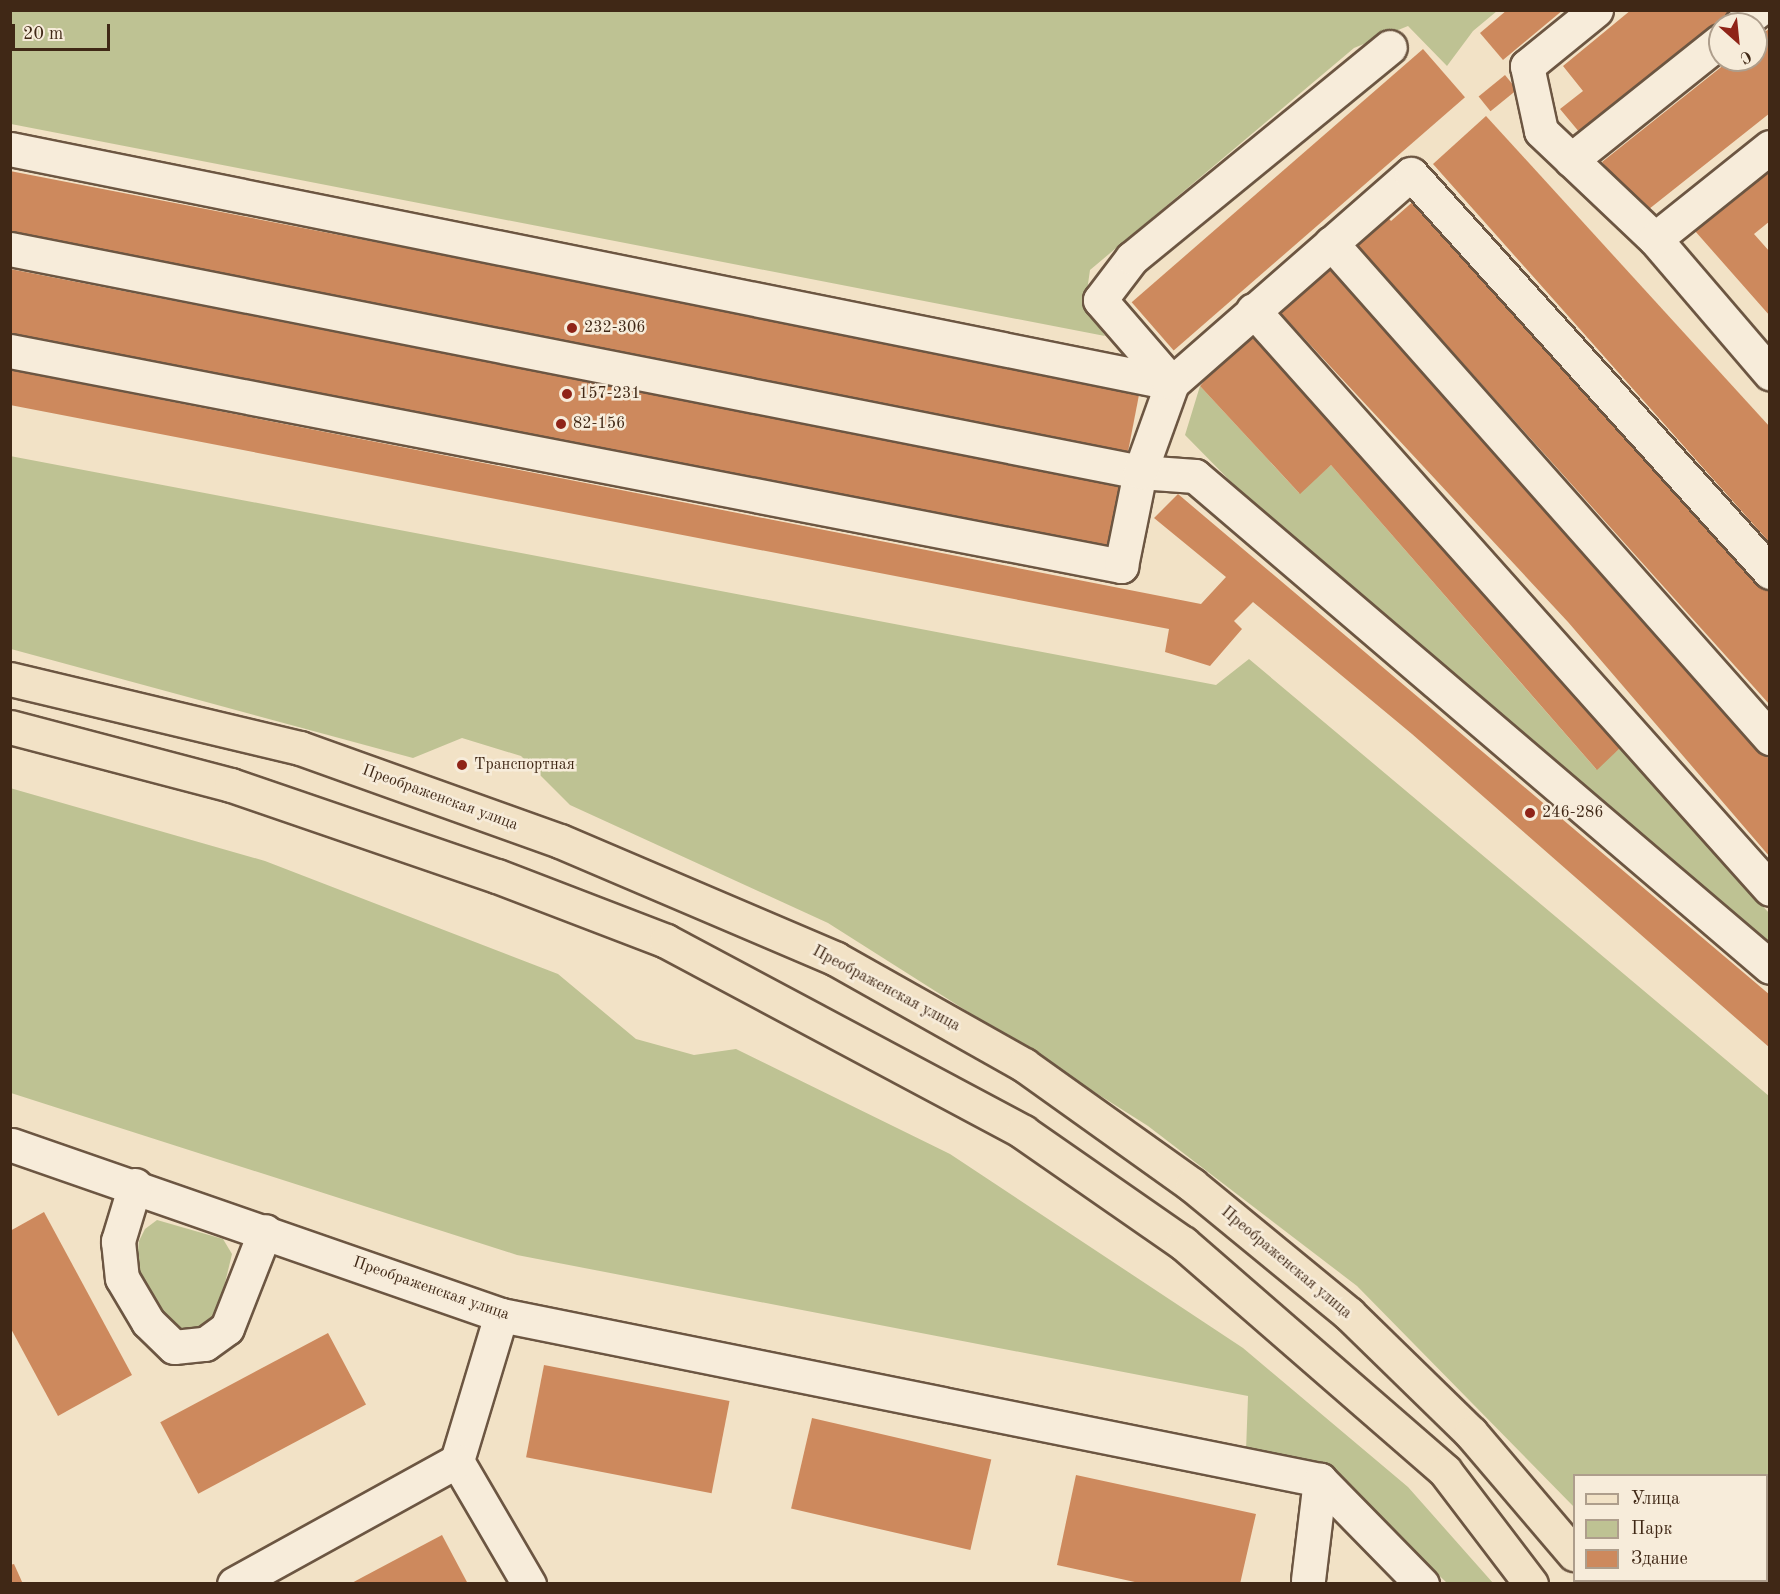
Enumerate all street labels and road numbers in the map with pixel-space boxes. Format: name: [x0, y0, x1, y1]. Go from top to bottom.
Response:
street label: Преображенская улица: [359, 761, 521, 835]
street label: Преображенская улица: [809, 942, 963, 1036]
street label: Преображенская улица: [1217, 1203, 1355, 1323]
street label: Преображенская улица: [350, 1253, 512, 1325]

